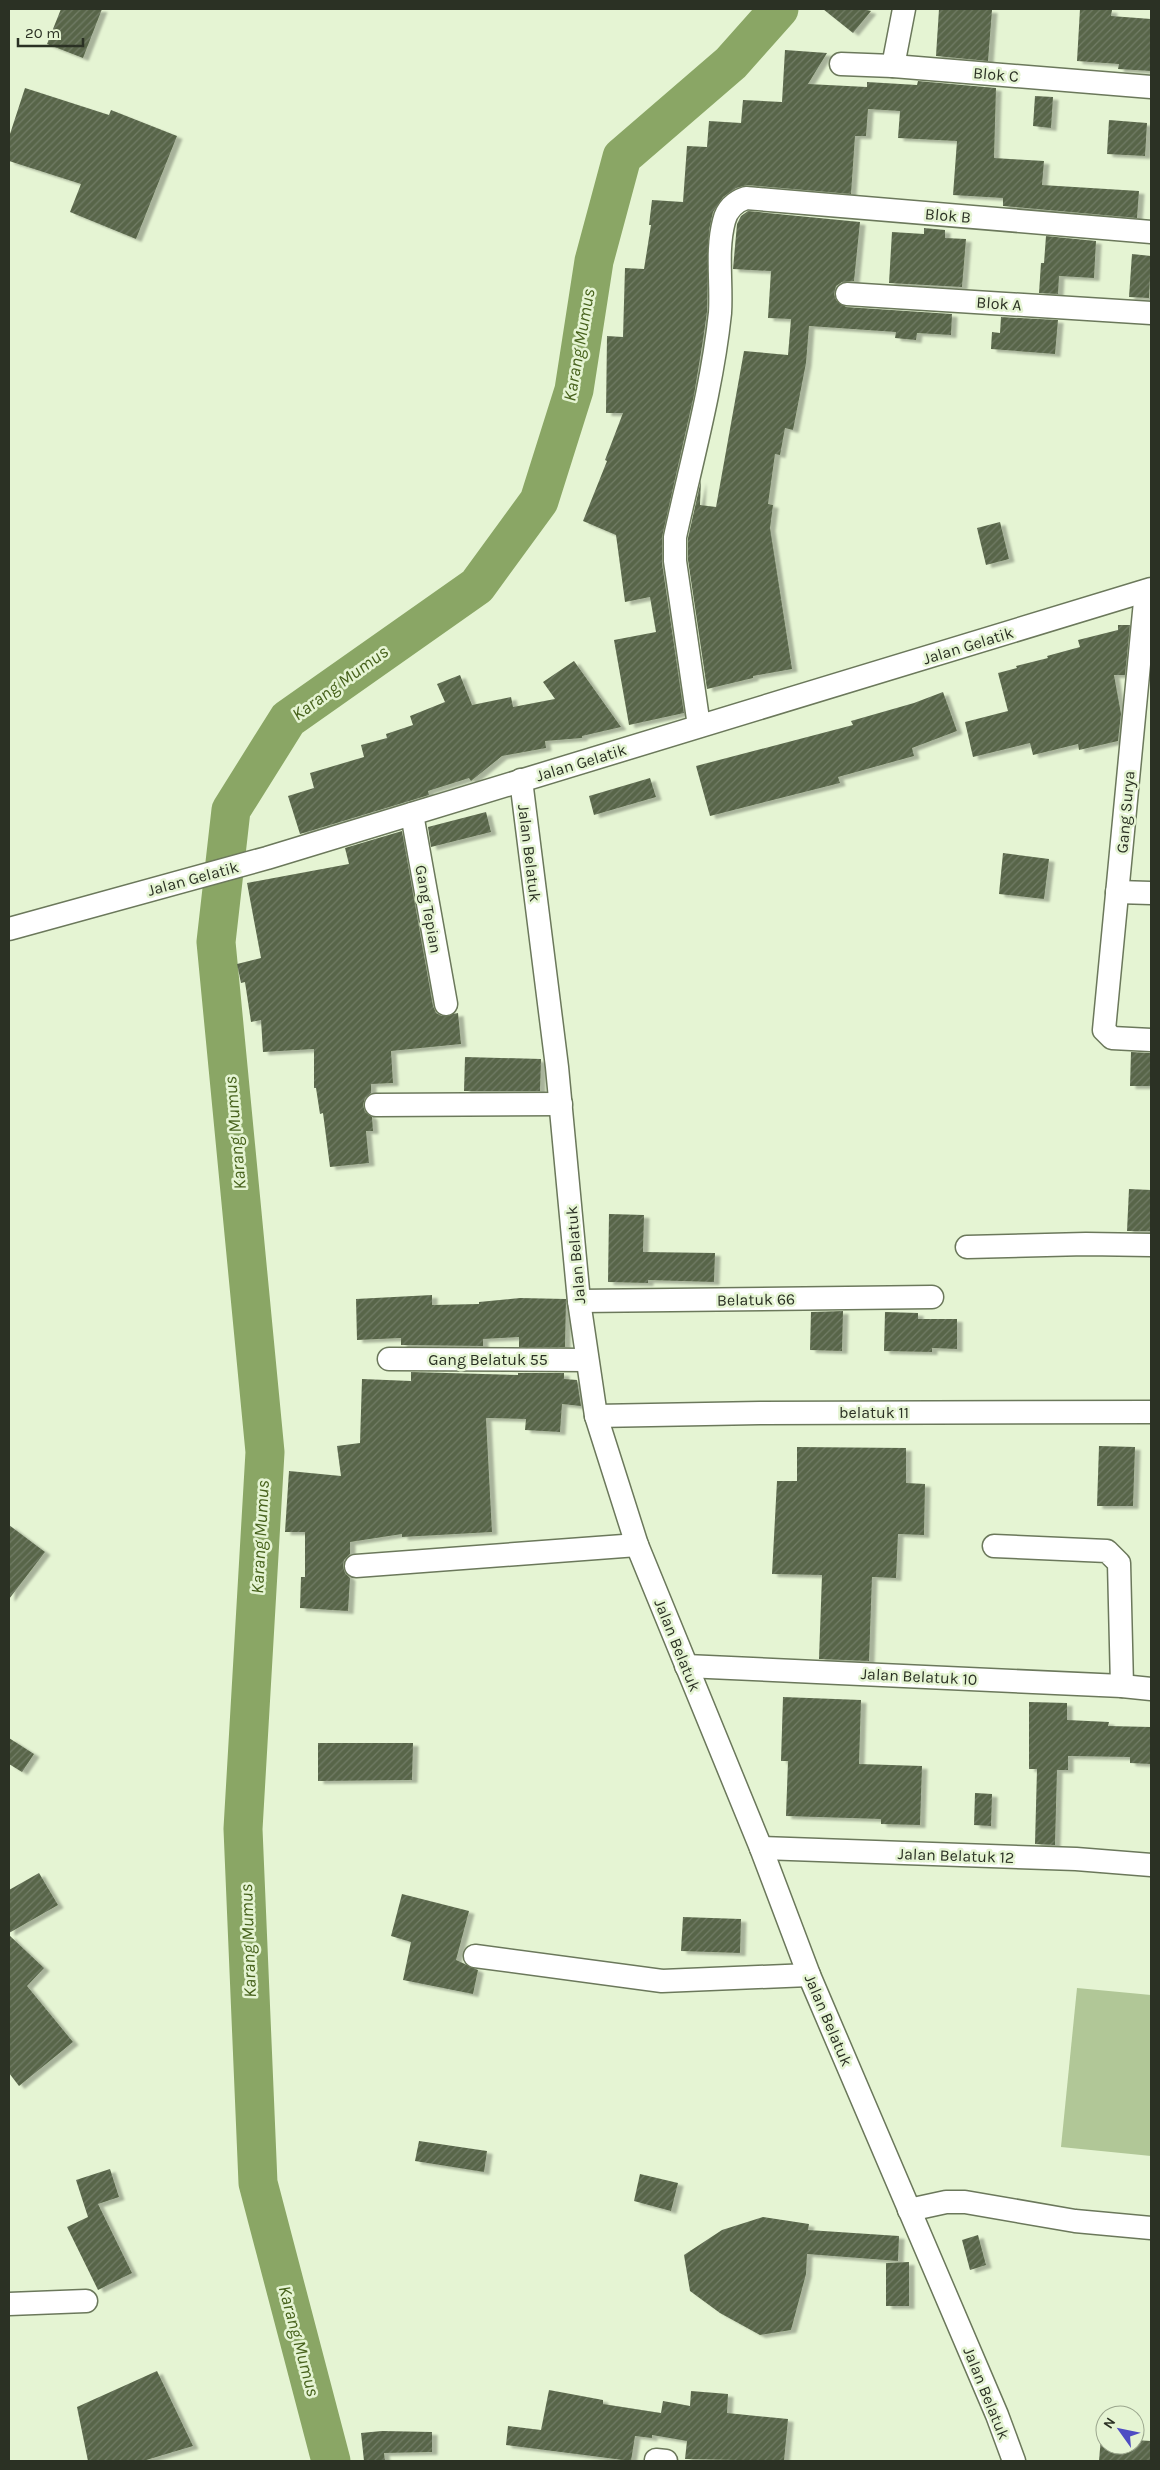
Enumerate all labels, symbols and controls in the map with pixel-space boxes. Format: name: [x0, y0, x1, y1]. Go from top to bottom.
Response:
scale bar: [18, 15, 82, 47]
text: 20 m: [25, 24, 60, 42]
street label: Blok C: [972, 63, 1020, 86]
street label: Blok B: [924, 204, 972, 227]
water label: Karang Mumus: [558, 287, 600, 403]
street label: Blok A: [976, 292, 1022, 315]
street label: Jalan Gelatik: [921, 623, 1016, 668]
water label: Karang Mumus: [287, 641, 393, 725]
street label: Jalan Gelatik: [534, 740, 629, 785]
street label: Gang Surya: [1112, 770, 1139, 854]
street label: Jalan Belatuk: [514, 803, 545, 903]
street label: Jalan Gelatik: [145, 857, 241, 900]
street label: Gang Tepian: [411, 864, 446, 955]
water label: Karang Mumus: [219, 1075, 251, 1191]
street label: Jalan Belatuk: [562, 1205, 589, 1305]
street label: Belatuk 66: [717, 1289, 795, 1310]
street label: Gang Belatuk 55: [428, 1350, 548, 1369]
street label: belatuk 11: [839, 1403, 909, 1422]
water label: Karang Mumus: [246, 1480, 274, 1594]
street label: Jalan Belatuk: [650, 1596, 705, 1694]
street label: Jalan Belatuk 10: [860, 1664, 978, 1689]
street label: Jalan Belatuk 12: [897, 1844, 1015, 1867]
water label: Karang Mumus: [235, 1884, 261, 1998]
street label: Jalan Belatuk: [801, 1971, 856, 2069]
water label: Karang Mumus: [274, 2283, 324, 2399]
street label: Jalan Belatuk: [959, 2344, 1014, 2442]
north arrow: [1095, 2405, 1145, 2455]
text: N: [1100, 2414, 1119, 2432]

